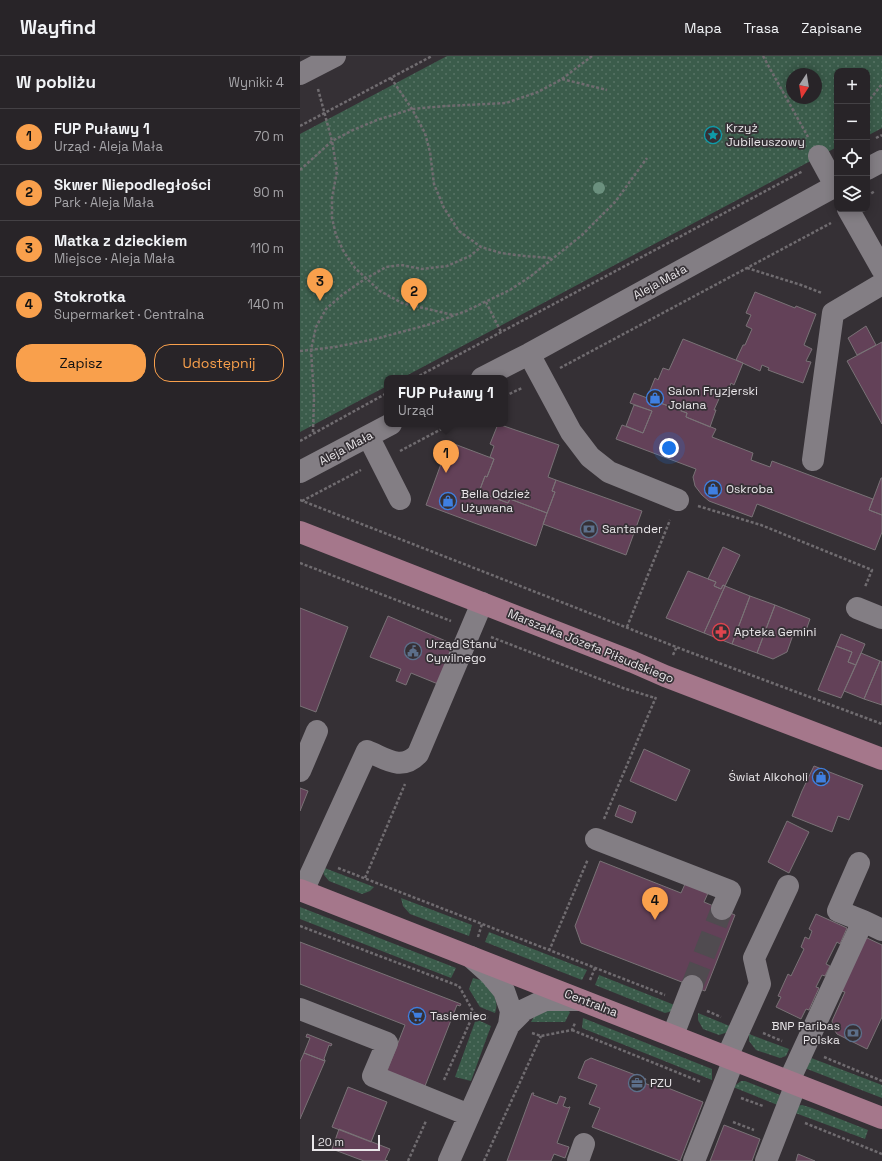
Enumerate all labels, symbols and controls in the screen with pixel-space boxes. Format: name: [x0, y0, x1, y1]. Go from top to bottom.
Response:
text: Wayfind: [20, 15, 96, 40]
text: Mapa: [684, 19, 722, 37]
text: Trasa: [744, 19, 779, 37]
text: Zapisane: [801, 19, 862, 37]
north arrow: [786, 68, 822, 104]
map controls: [834, 68, 870, 212]
button: +: [834, 68, 870, 104]
text: W pobliżu: [16, 71, 96, 93]
text: Wyniki: 4: [229, 74, 284, 91]
button: −: [834, 104, 870, 140]
text: FUP Puławy 1: [54, 119, 150, 138]
place label: Krzyż Jubileuszowy: [726, 120, 805, 150]
place icon: Krzyż Jubileuszowy: [703, 125, 723, 145]
text: 1: [26, 128, 32, 145]
text: 70 m: [254, 128, 284, 145]
text: Urząd · Aleja Mała: [54, 138, 163, 155]
button: locate: [834, 140, 870, 176]
text: Skwer Niepodległości: [54, 175, 211, 194]
button: layers: [834, 176, 870, 212]
text: 2: [25, 184, 33, 201]
text: 90 m: [253, 184, 284, 201]
text: Park · Aleja Mała: [54, 194, 154, 211]
text: Matka z dzieckiem: [54, 231, 187, 250]
text: 3: [25, 240, 33, 257]
text: 110 m: [250, 240, 284, 257]
text: Miejsce · Aleja Mała: [54, 250, 175, 267]
street label: Aleja Mała: [630, 261, 690, 303]
pin: 3: [307, 268, 333, 301]
pin: 2: [401, 278, 427, 311]
text: Stokrotka: [54, 287, 126, 306]
text: 4: [25, 296, 33, 313]
text: 140 m: [248, 296, 284, 313]
text: Supermarket · Centralna: [54, 306, 204, 323]
button: Zapisz: [16, 344, 146, 382]
button: Udostępnij: [154, 344, 284, 382]
popup: [384, 375, 508, 427]
text: FUP Puławy 1: [398, 383, 494, 402]
place label: Salon Fryzjerski Jolana: [668, 383, 758, 413]
shop icon: Salon Fryzjerski Jolana: [645, 388, 665, 408]
text: Urząd: [398, 402, 434, 419]
street label: Aleja Mała: [316, 427, 376, 469]
your location: [659, 438, 679, 458]
pin: 1: [433, 440, 459, 473]
shop icon: Oskroba: [703, 479, 723, 499]
place label: Oskroba: [726, 481, 773, 497]
place label: Bella Odzież Używana: [461, 486, 530, 516]
shop icon: Bella Odzież Używana: [438, 491, 458, 511]
bank icon: Santander: [579, 519, 599, 539]
place label: Santander: [602, 521, 663, 537]
street label: Marszałka Józefa Piłsudskiego: [506, 605, 676, 687]
pharmacy icon: Apteka Gemini: [711, 622, 731, 642]
place label: Apteka Gemini: [734, 624, 816, 640]
place label: Urząd Stanu Cywilnego: [426, 636, 497, 666]
public building icon: Urząd Stanu Cywilnego: [403, 641, 423, 661]
shop icon: Świat Alkoholi: [811, 767, 831, 787]
place label: Świat Alkoholi: [728, 769, 808, 785]
pin: 4: [642, 887, 668, 920]
street label: Centralna: [562, 986, 620, 1021]
supermarket icon: Tasiemiec: [407, 1006, 427, 1026]
place label: Tasiemiec: [430, 1008, 487, 1024]
place label: BNP Paribas Polska: [771, 1018, 840, 1048]
bank icon: BNP Paribas Polska: [843, 1023, 863, 1043]
office icon: PZU: [627, 1073, 647, 1093]
place label: PZU: [650, 1075, 672, 1091]
scale bar: [312, 1133, 380, 1152]
text: 20 m: [318, 1135, 344, 1149]

